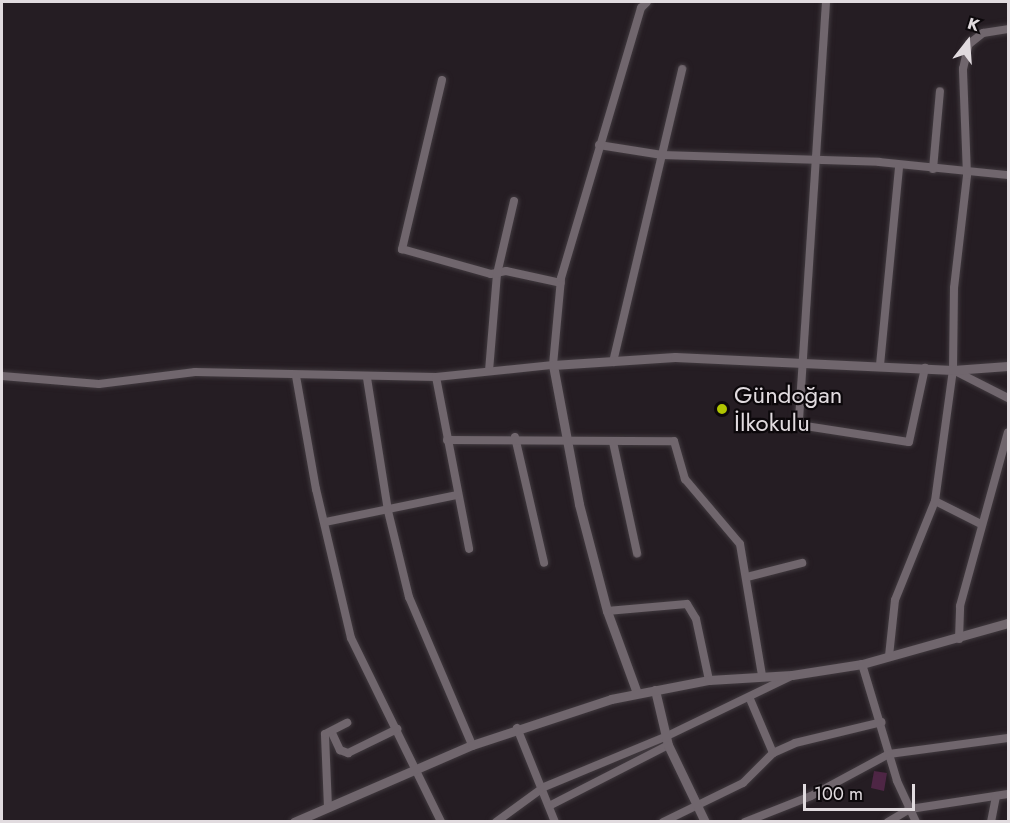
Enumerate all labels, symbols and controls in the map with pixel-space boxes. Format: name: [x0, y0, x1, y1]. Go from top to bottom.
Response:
north arrow: [938, 12, 998, 72]
text: K: [965, 12, 982, 37]
place label: Gündoğan İlkokulu: [734, 381, 842, 437]
marker: Gündoğan İlkokulu: [715, 402, 729, 416]
scale bar: [806, 772, 918, 810]
text: 100 m: [814, 781, 863, 807]

